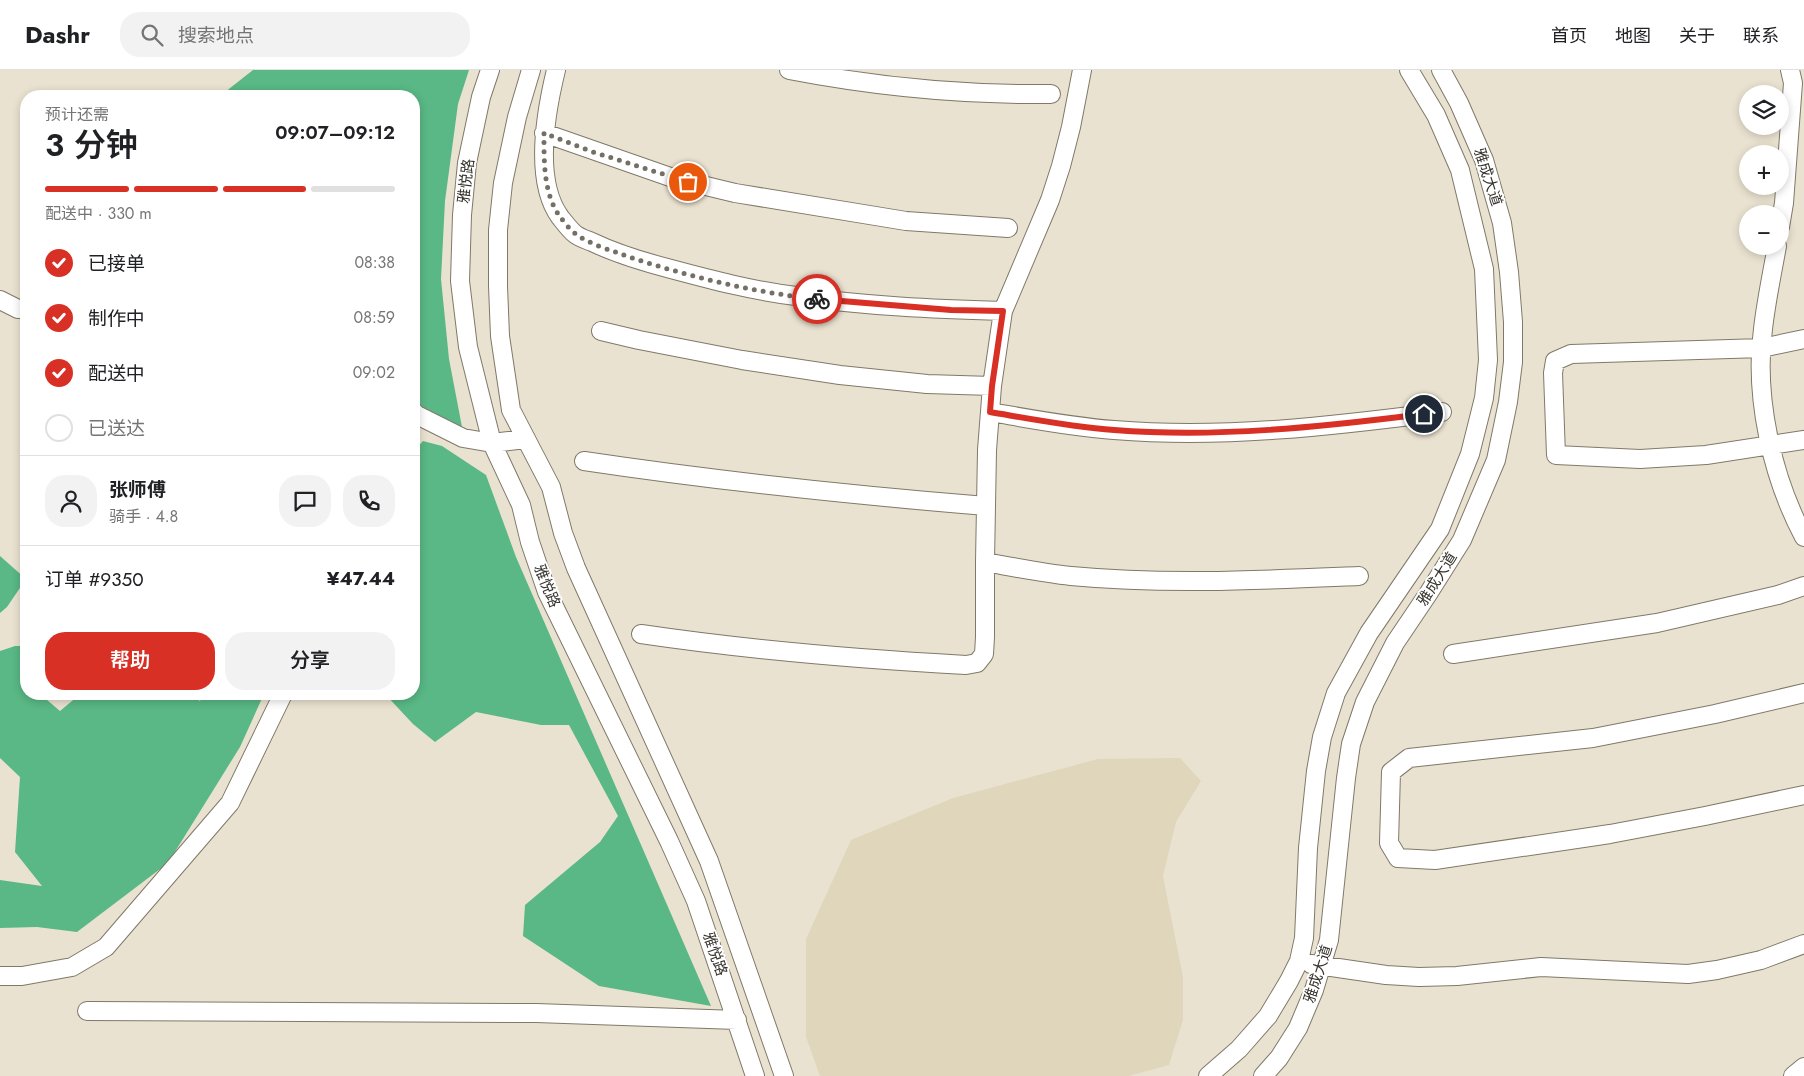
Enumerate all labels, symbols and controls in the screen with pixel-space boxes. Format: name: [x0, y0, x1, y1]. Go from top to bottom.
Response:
search box: [120, 12, 470, 57]
text: Dashr: [25, 17, 90, 52]
icon: search: [138, 21, 166, 49]
text: 搜索地点: [178, 22, 254, 49]
text: 首页: [1551, 23, 1587, 49]
text: 地图: [1615, 23, 1651, 49]
text: 关于: [1679, 23, 1715, 49]
text: 联系: [1743, 23, 1779, 49]
map controls: [1739, 85, 1789, 255]
button: layers: [1739, 85, 1789, 135]
text: 预计还需: [45, 103, 109, 126]
text: 09:07–09:12: [275, 119, 395, 146]
text: 3 分钟: [45, 122, 138, 168]
street label: 雅成大道: [1468, 145, 1508, 209]
button: +: [1739, 145, 1789, 195]
street label: 雅悦路: [452, 157, 480, 205]
pin: [667, 161, 709, 203]
icon: bag: [674, 168, 702, 196]
text: 配送中 · 330 m: [45, 202, 152, 225]
button: −: [1739, 205, 1789, 255]
icon: check: [45, 249, 73, 277]
text: 已接单: [88, 250, 145, 277]
text: 08:38: [354, 251, 395, 274]
courier: [792, 274, 842, 324]
icon: bike: [803, 285, 831, 313]
icon: check: [45, 304, 73, 332]
text: 制作中: [88, 305, 145, 332]
text: 08:59: [354, 306, 395, 329]
icon: check: [45, 359, 73, 387]
text: 配送中: [88, 360, 145, 387]
text: 09:02: [353, 361, 395, 384]
pin: [1403, 393, 1445, 435]
icon: home: [1410, 400, 1438, 428]
text: 已送达: [88, 415, 145, 442]
button: person: [45, 475, 97, 527]
button: chat: [279, 475, 331, 527]
button: phone: [343, 475, 395, 527]
text: 张师傅: [109, 476, 166, 503]
text: 骑手 · 4.8: [109, 505, 178, 528]
street label: 雅成大道: [1412, 548, 1462, 610]
street label: 雅悦路: [528, 561, 566, 611]
text: ¥47.44: [327, 565, 395, 592]
text: 订单 #9350: [45, 566, 144, 593]
button: 帮助: [45, 632, 215, 690]
button: 分享: [225, 632, 395, 690]
street label: 雅悦路: [697, 929, 733, 979]
street label: 雅成大道: [1298, 942, 1338, 1006]

